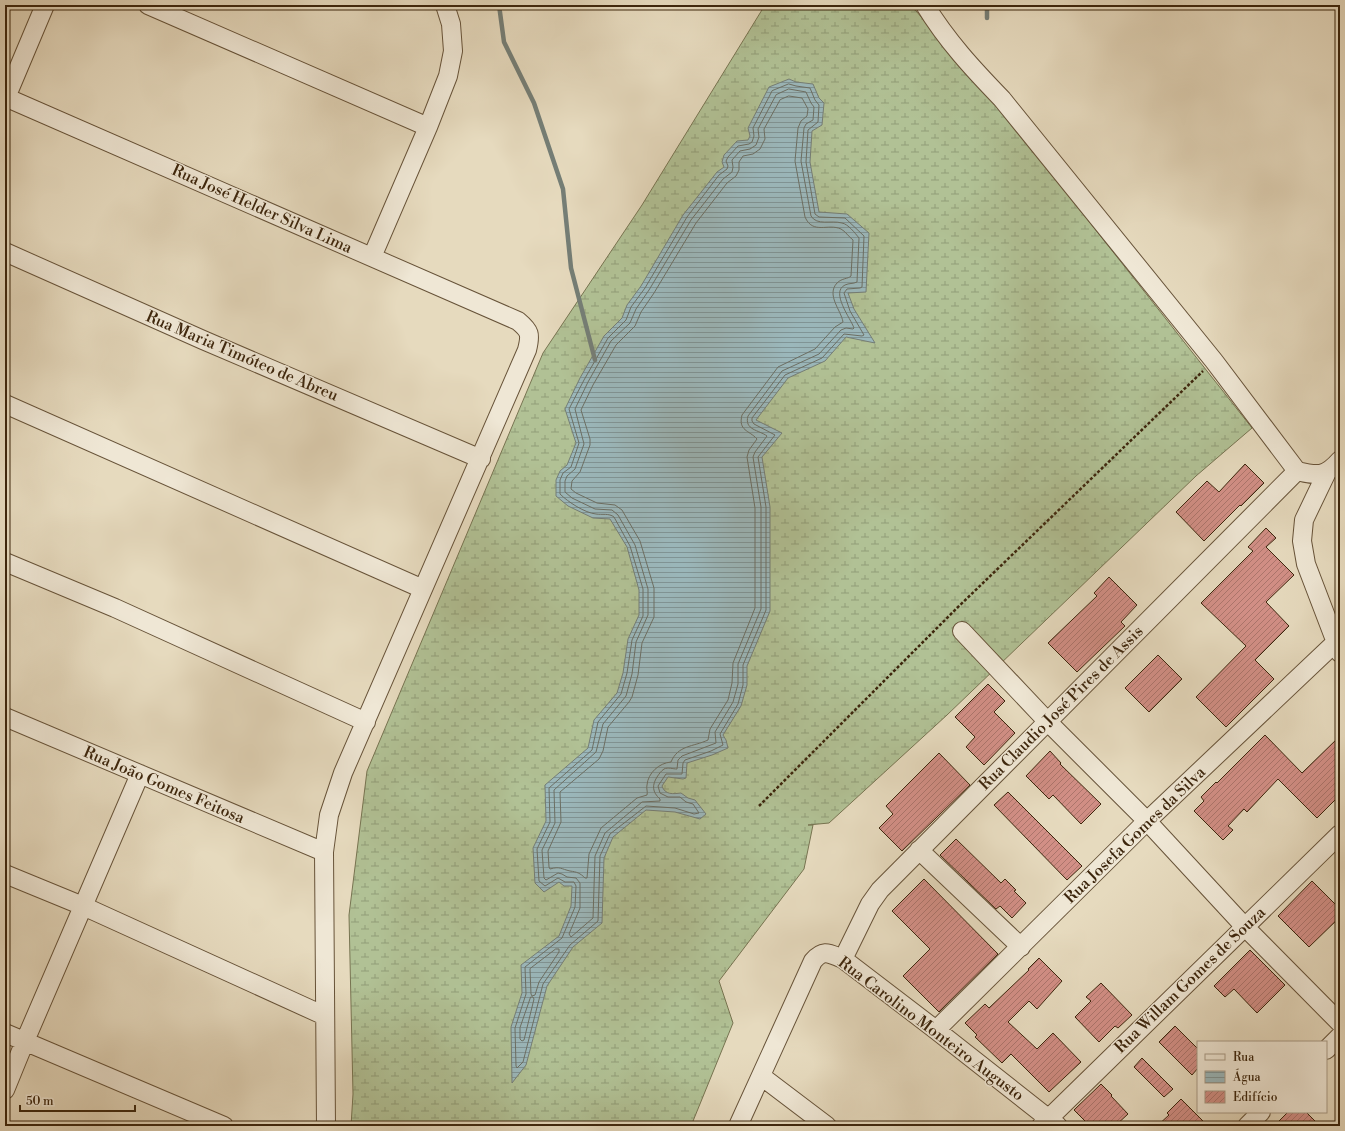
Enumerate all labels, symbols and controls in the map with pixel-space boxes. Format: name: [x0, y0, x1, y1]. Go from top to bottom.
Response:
street label: Rua José Helder Silva Lima: [169, 160, 356, 258]
street label: Rua Maria Timóteo de Abreu: [143, 306, 341, 406]
street label: Rua Claudio José Pires de Assis: [975, 622, 1147, 794]
street label: Rua João Gomes Feitosa: [80, 742, 248, 828]
street label: Rua Josefa Gomes da Silva: [1060, 762, 1210, 908]
street label: Rua Willam Gomes de Souza: [1111, 903, 1269, 1057]
street label: Rua Carolino Monteiro Augusto: [834, 952, 1028, 1106]
legend: [1197, 1041, 1327, 1113]
text: Água: [1232, 1068, 1262, 1085]
scale bar: [20, 1087, 135, 1113]
text: Edifício: [1233, 1090, 1278, 1105]
text: 50 m: [26, 1094, 54, 1109]

